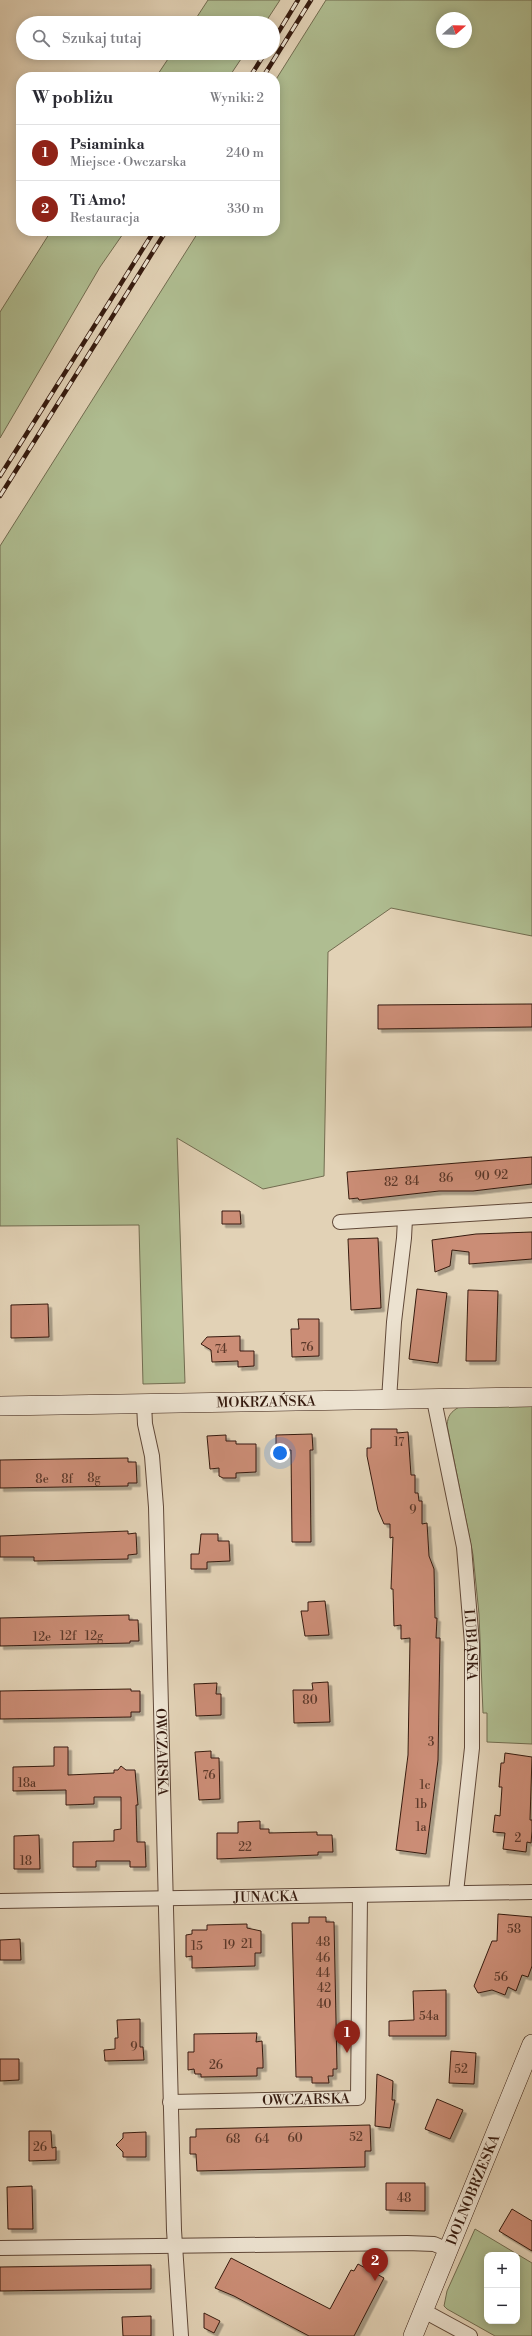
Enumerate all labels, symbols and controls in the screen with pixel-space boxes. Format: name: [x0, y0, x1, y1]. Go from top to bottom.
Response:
north arrow: [436, 12, 472, 48]
search box: [16, 16, 280, 60]
icon: search: [30, 27, 52, 49]
text: Szukaj tutaj: [62, 29, 142, 48]
text: W pobliżu: [32, 87, 113, 109]
text: Wyniki: 2: [210, 90, 264, 106]
text: Psiaminka: [70, 135, 145, 154]
text: 1: [42, 145, 48, 161]
text: 240 m: [226, 145, 264, 161]
text: Miejsce · Owczarska: [70, 154, 186, 170]
text: Ti Amo!: [70, 191, 126, 210]
text: 2: [41, 201, 49, 217]
text: 330 m: [227, 201, 264, 217]
text: Restauracja: [70, 210, 140, 226]
house number: 92: [494, 1168, 508, 1183]
house number: 90: [474, 1169, 490, 1184]
house number: 86: [439, 1171, 453, 1186]
house number: 84: [405, 1174, 419, 1189]
house number: 82: [384, 1175, 398, 1190]
house number: 76: [301, 1340, 313, 1355]
house number: 74: [215, 1342, 227, 1357]
street label: MOKRZAŃSKA: [216, 1391, 316, 1412]
house number: 17: [394, 1435, 404, 1450]
your location: [270, 1443, 290, 1463]
house number: 8g: [87, 1471, 102, 1486]
house number: 8e: [35, 1472, 49, 1487]
house number: 8f: [61, 1472, 74, 1487]
house number: 9: [409, 1503, 417, 1518]
street label: LUBIĄSKA: [459, 1608, 480, 1681]
house number: 12f: [60, 1629, 77, 1644]
house number: 12g: [85, 1629, 104, 1644]
house number: 12e: [33, 1630, 51, 1645]
house number: 80: [302, 1693, 318, 1708]
street label: OWCZARSKA: [151, 1708, 171, 1796]
house number: 3: [428, 1735, 435, 1750]
house number: 76: [203, 1768, 215, 1783]
house number: 18a: [18, 1776, 37, 1791]
house number: 1c: [419, 1778, 431, 1793]
house number: 1b: [415, 1797, 427, 1812]
house number: 1a: [415, 1820, 428, 1835]
house number: 2: [515, 1831, 522, 1846]
house number: 22: [238, 1840, 252, 1855]
house number: 18: [20, 1854, 32, 1869]
street label: JUNACKA: [232, 1888, 299, 1907]
house number: 58: [507, 1922, 521, 1937]
house number: 48: [316, 1935, 330, 1950]
house number: 21: [241, 1937, 254, 1952]
house number: 19: [223, 1938, 235, 1953]
house number: 15: [191, 1939, 203, 1954]
house number: 46: [316, 1951, 330, 1966]
house number: 44: [316, 1966, 330, 1981]
house number: 56: [494, 1970, 508, 1985]
house number: 42: [317, 1981, 331, 1996]
house number: 40: [316, 1997, 332, 2012]
house number: 54a: [419, 2009, 440, 2024]
pin: 1: [334, 2020, 360, 2053]
house number: 9: [130, 2040, 138, 2055]
house number: 26: [209, 2058, 223, 2073]
house number: 52: [454, 2062, 468, 2077]
street label: OWCZARSKA: [262, 2090, 350, 2110]
house number: 52: [349, 2130, 363, 2145]
house number: 60: [287, 2131, 303, 2146]
house number: 68: [226, 2132, 240, 2147]
house number: 64: [255, 2132, 269, 2147]
street label: DOLNOBRZESKA: [443, 2132, 504, 2248]
house number: 26: [33, 2140, 47, 2155]
house number: 48: [397, 2191, 411, 2206]
pin: 2: [362, 2248, 388, 2281]
map controls: [484, 2252, 520, 2324]
button: +: [484, 2252, 520, 2288]
button: −: [484, 2288, 520, 2324]

